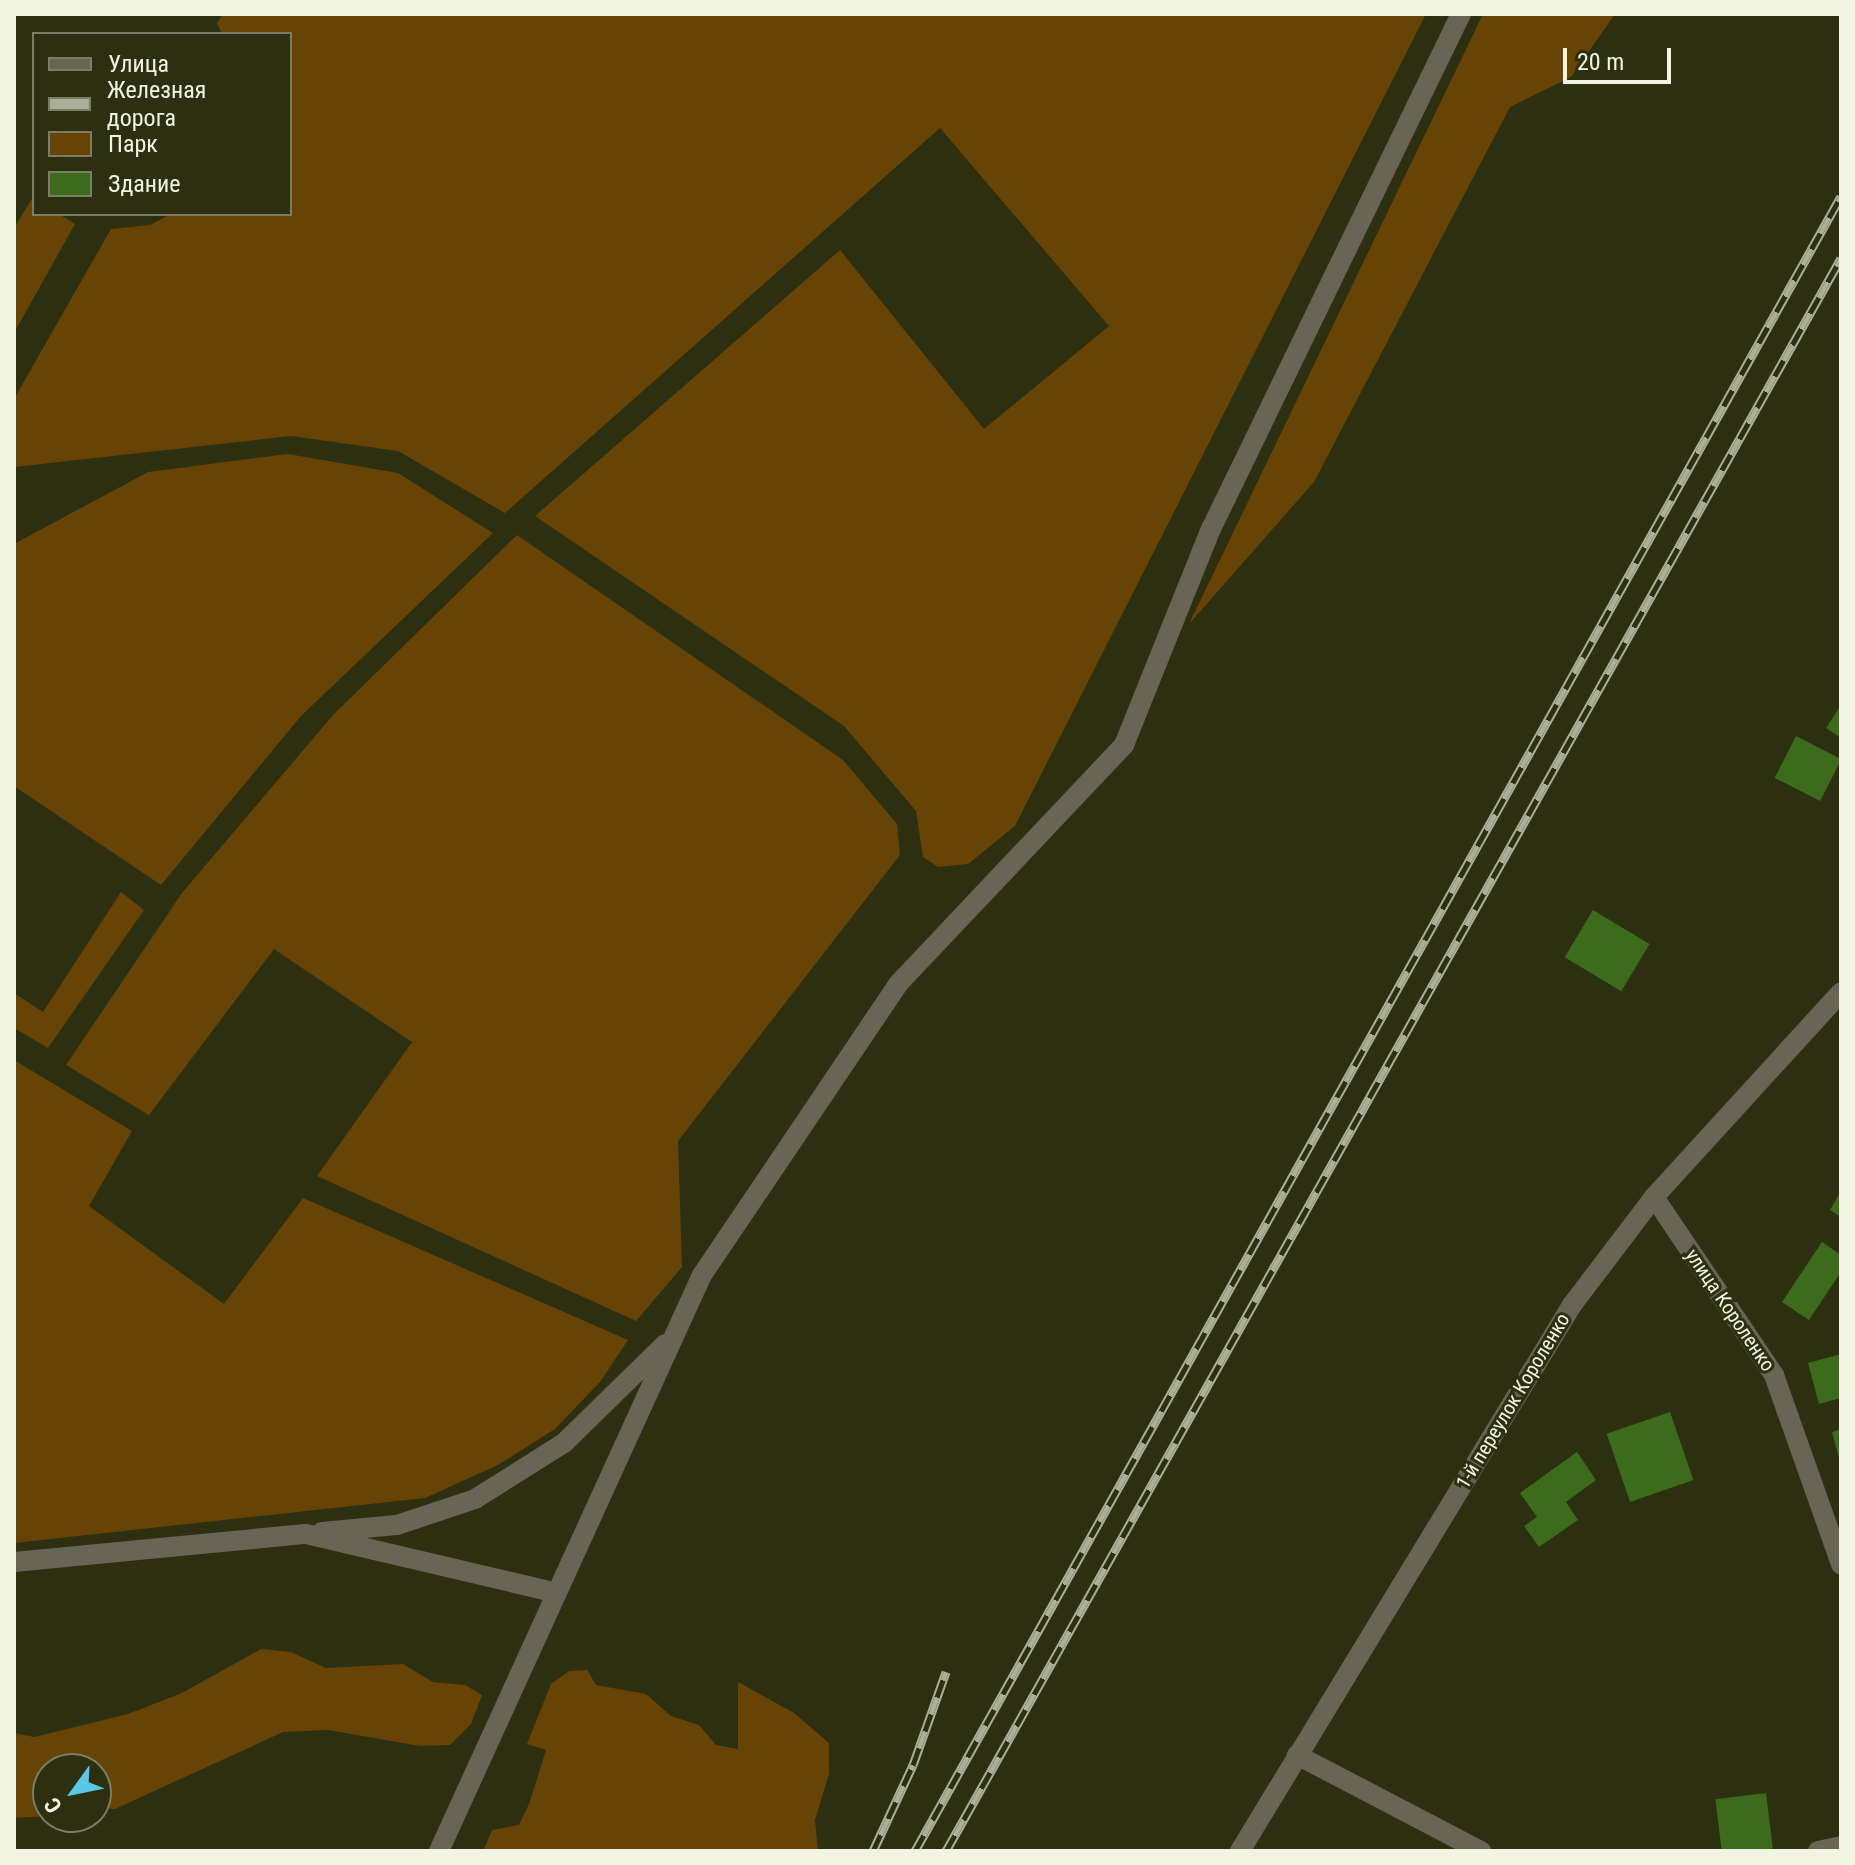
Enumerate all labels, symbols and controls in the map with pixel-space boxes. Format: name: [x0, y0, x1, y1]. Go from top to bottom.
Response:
legend: [32, 32, 292, 216]
scale bar: [1567, 32, 1675, 82]
text: 20 m: [1577, 48, 1624, 76]
text: Улица: [108, 50, 169, 78]
text: Железная дорога: [107, 76, 206, 132]
text: Парк: [108, 130, 158, 158]
text: Здание: [108, 170, 180, 198]
street label: улица Короленко: [1680, 1244, 1780, 1376]
street label: 1-й переулок Короленко: [1451, 1309, 1575, 1493]
north arrow: [32, 1753, 112, 1833]
text: С: [39, 1793, 67, 1817]

